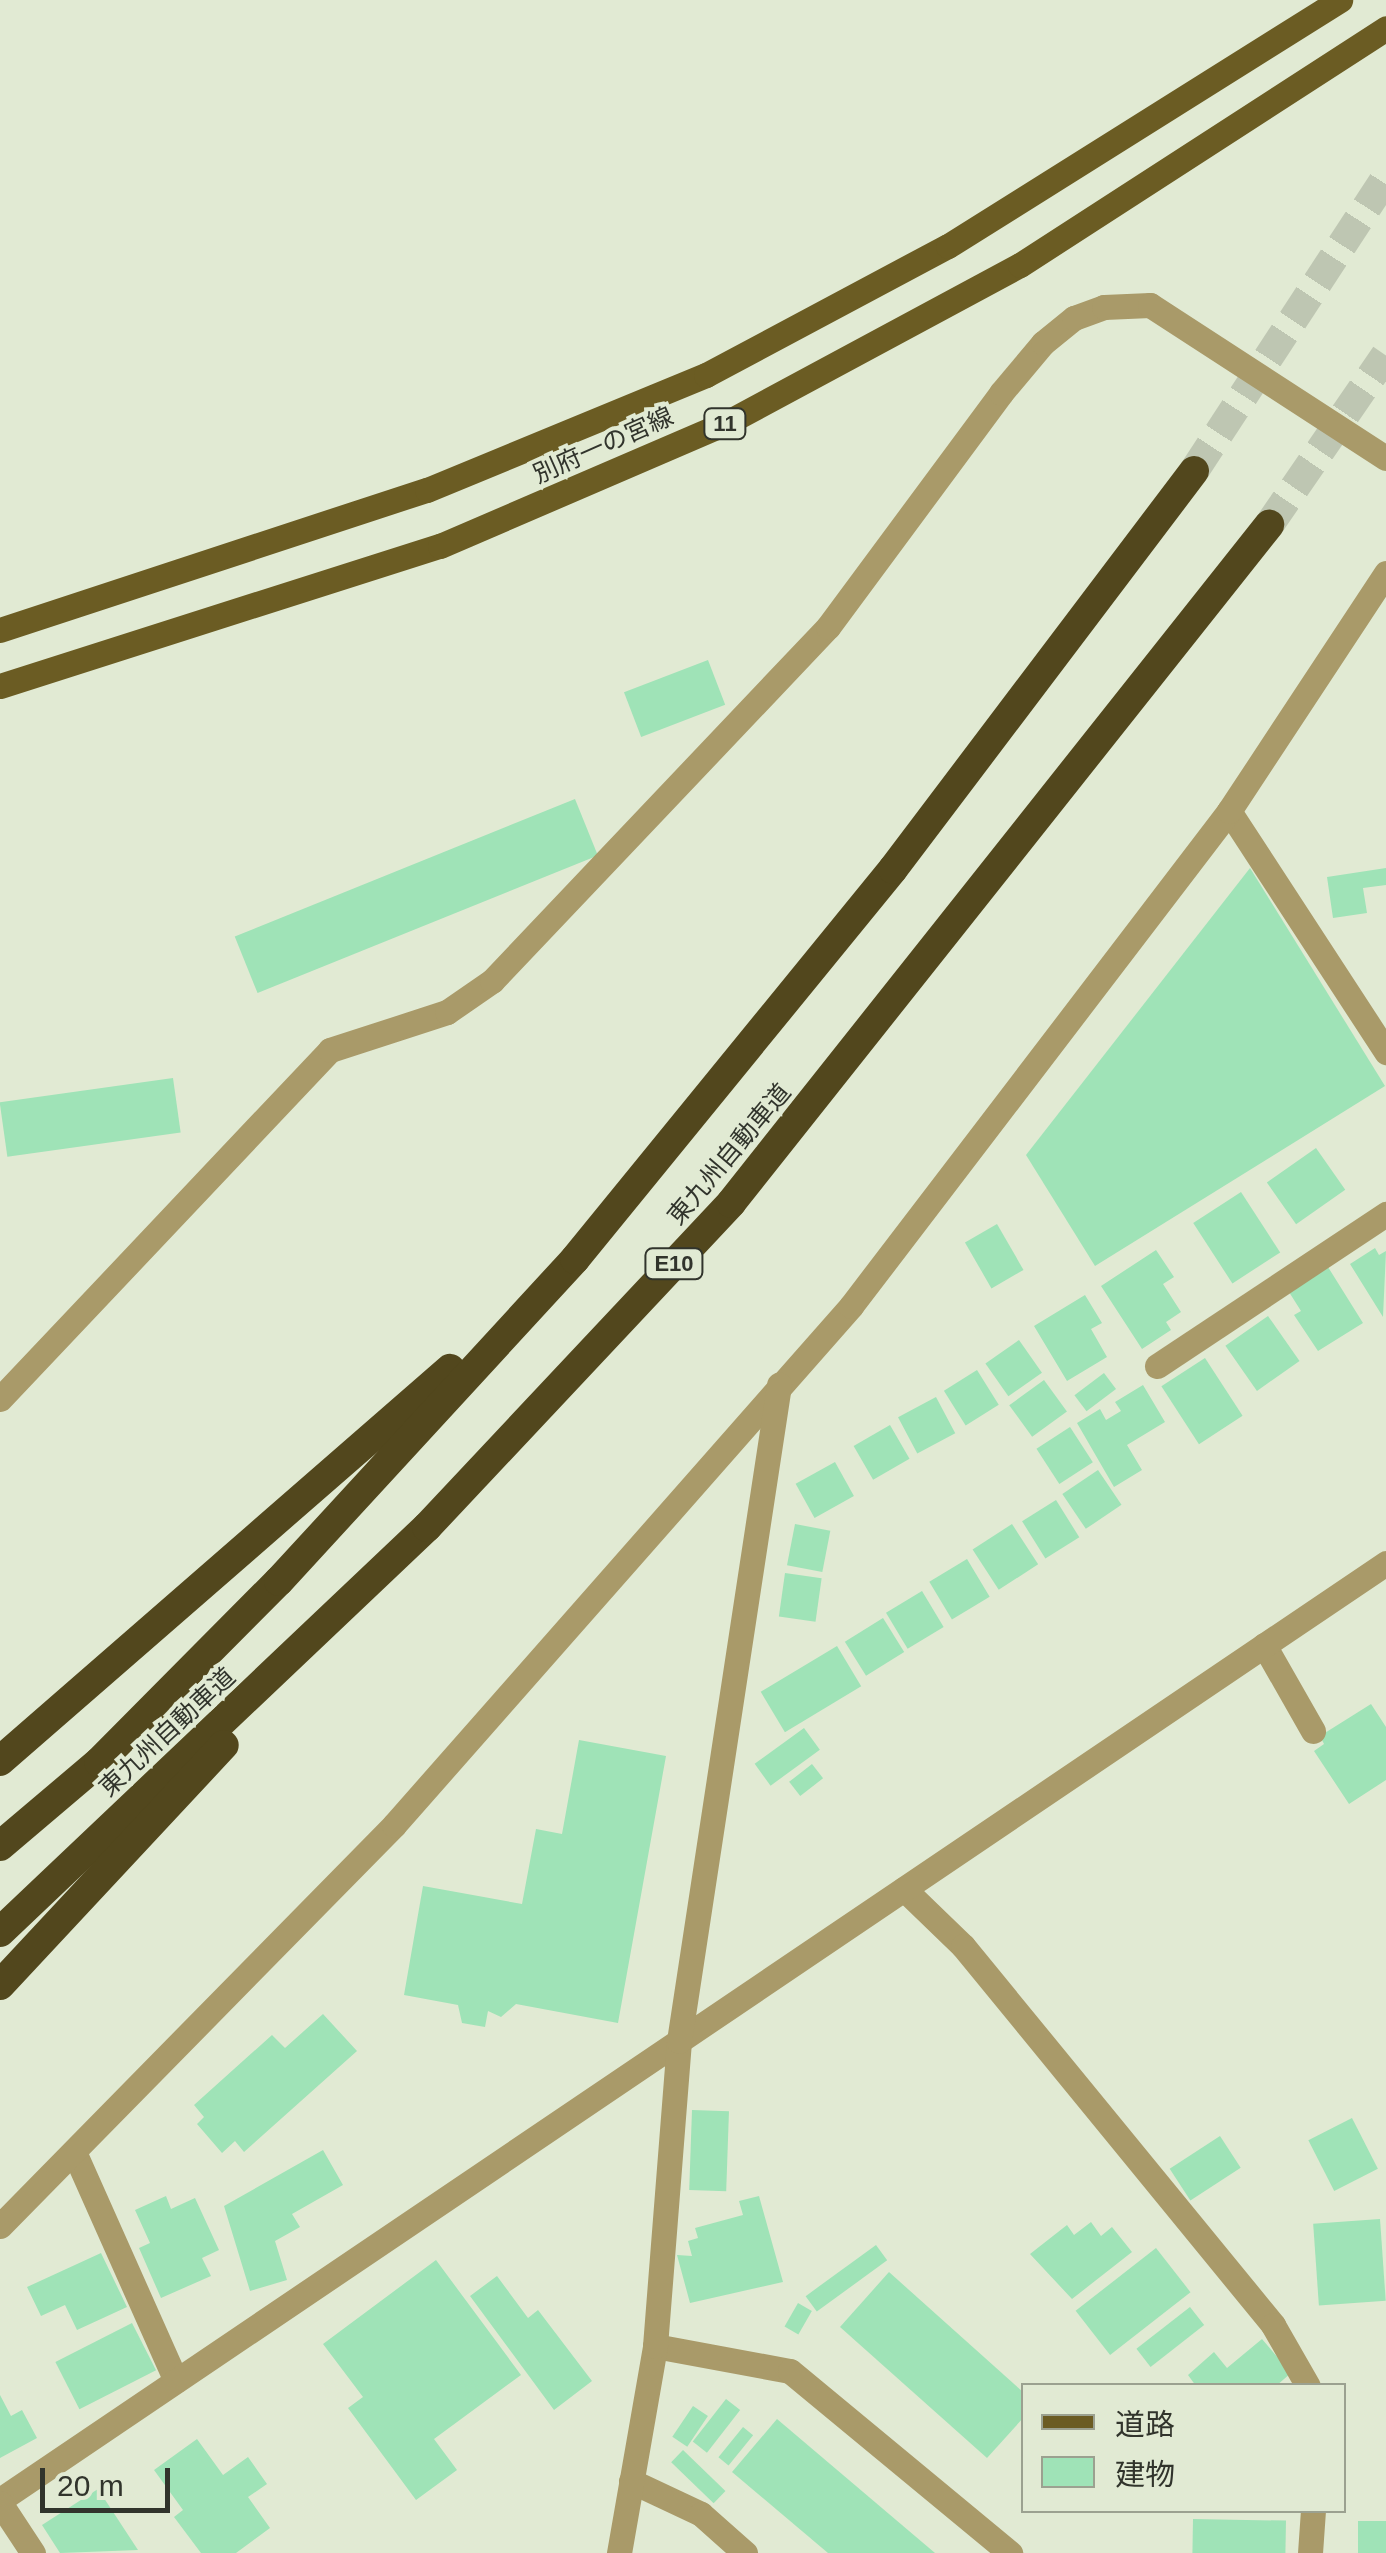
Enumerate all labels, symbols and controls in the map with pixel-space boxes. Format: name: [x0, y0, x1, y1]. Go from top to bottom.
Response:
street label: 別府一の宮線: [528, 401, 678, 489]
road number: 11: [702, 407, 748, 441]
street label: 東九州自動車道: [661, 1077, 797, 1231]
road number: E10: [644, 1247, 704, 1281]
street label: 東九州自動車道: [93, 1661, 241, 1803]
legend: [1021, 2383, 1346, 2513]
text: 道路: [1115, 2408, 1175, 2441]
scale bar: [45, 2448, 175, 2510]
text: 建物: [1115, 2458, 1175, 2491]
text: 20 m: [57, 2469, 124, 2502]

